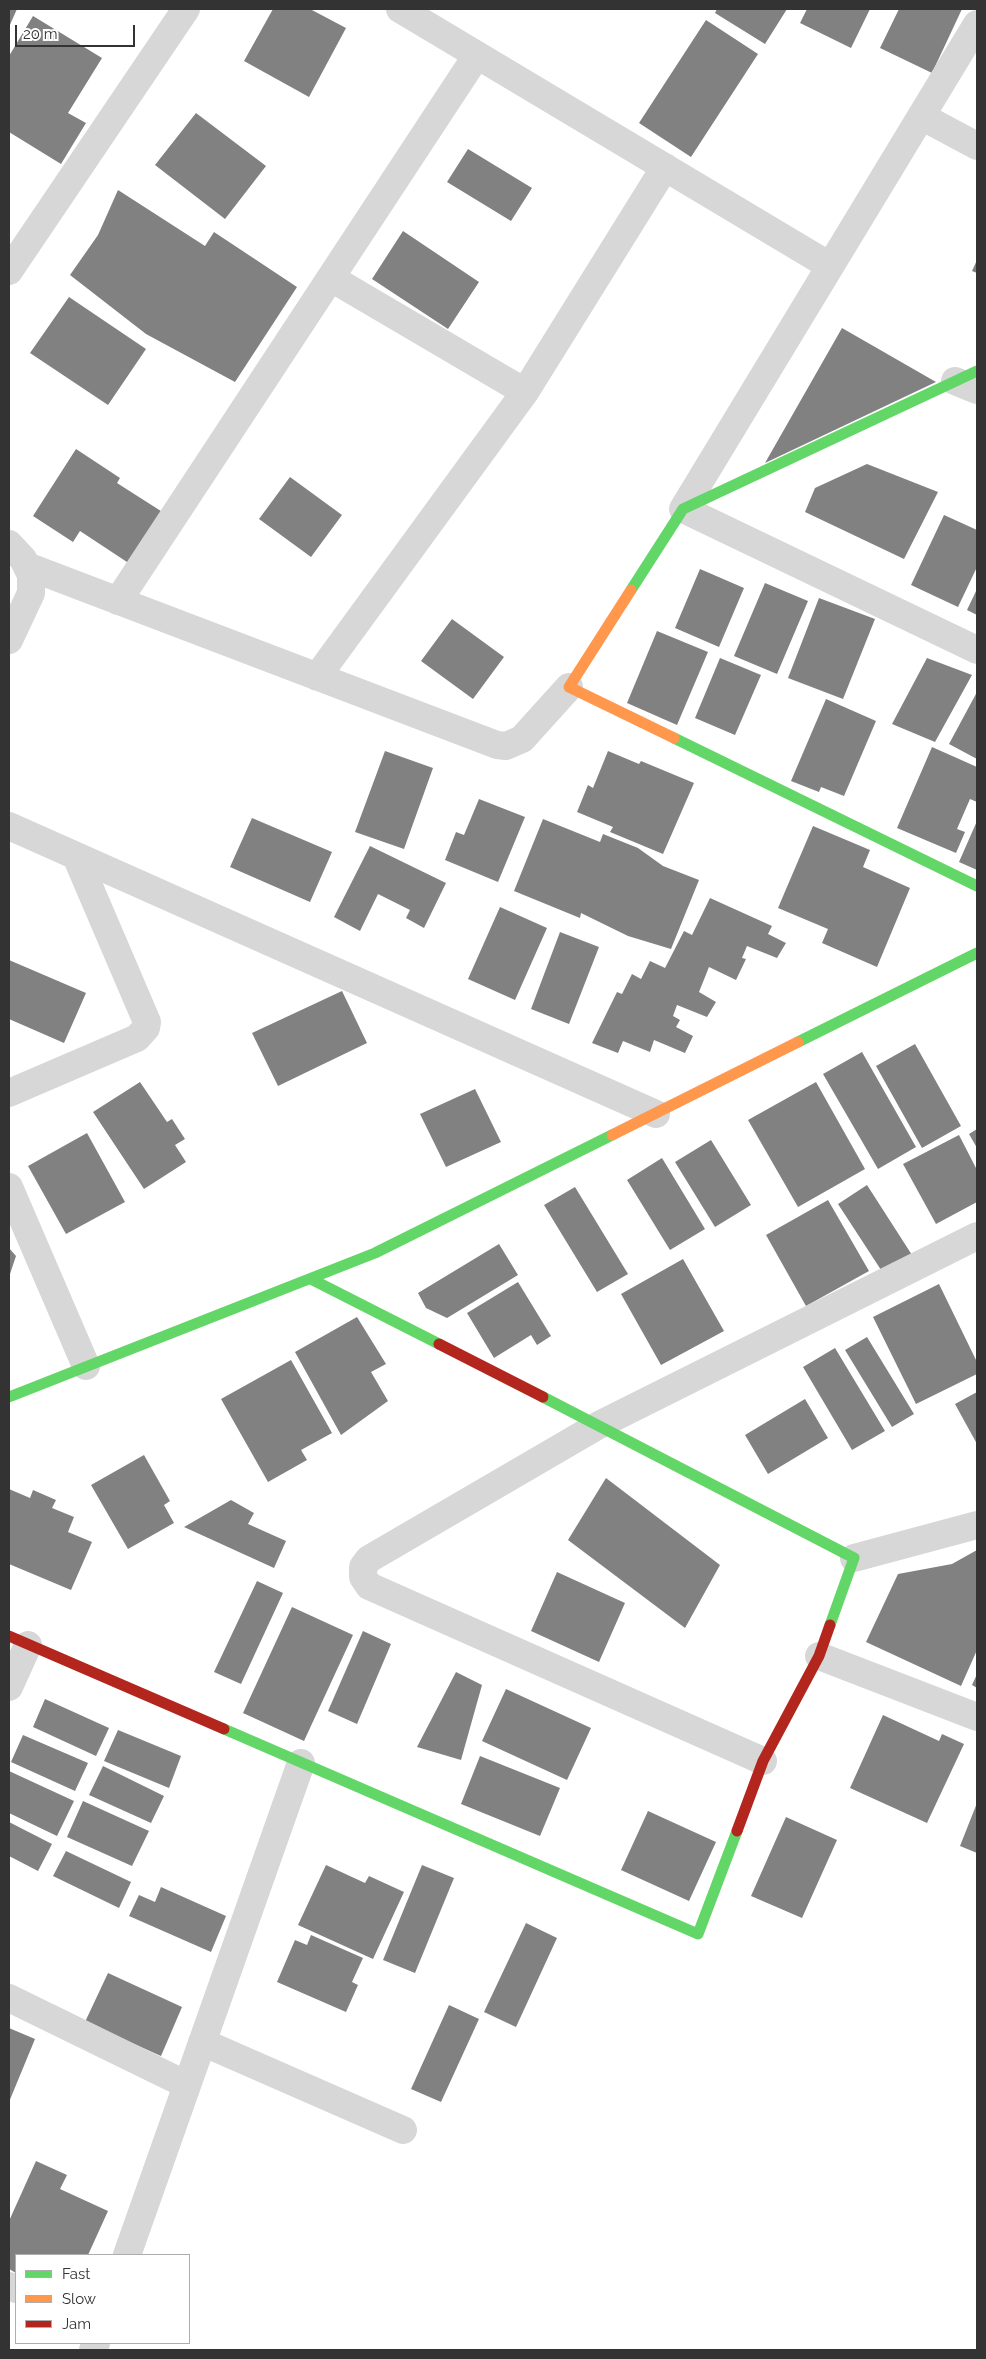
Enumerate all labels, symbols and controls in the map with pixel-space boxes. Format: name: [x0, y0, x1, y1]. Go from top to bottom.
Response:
scale bar: [18, 15, 138, 47]
text: 20 m: [23, 25, 58, 43]
legend: [15, 2254, 190, 2344]
text: Fast: [62, 2265, 90, 2283]
text: Slow: [62, 2290, 96, 2308]
text: Jam: [62, 2315, 91, 2333]

